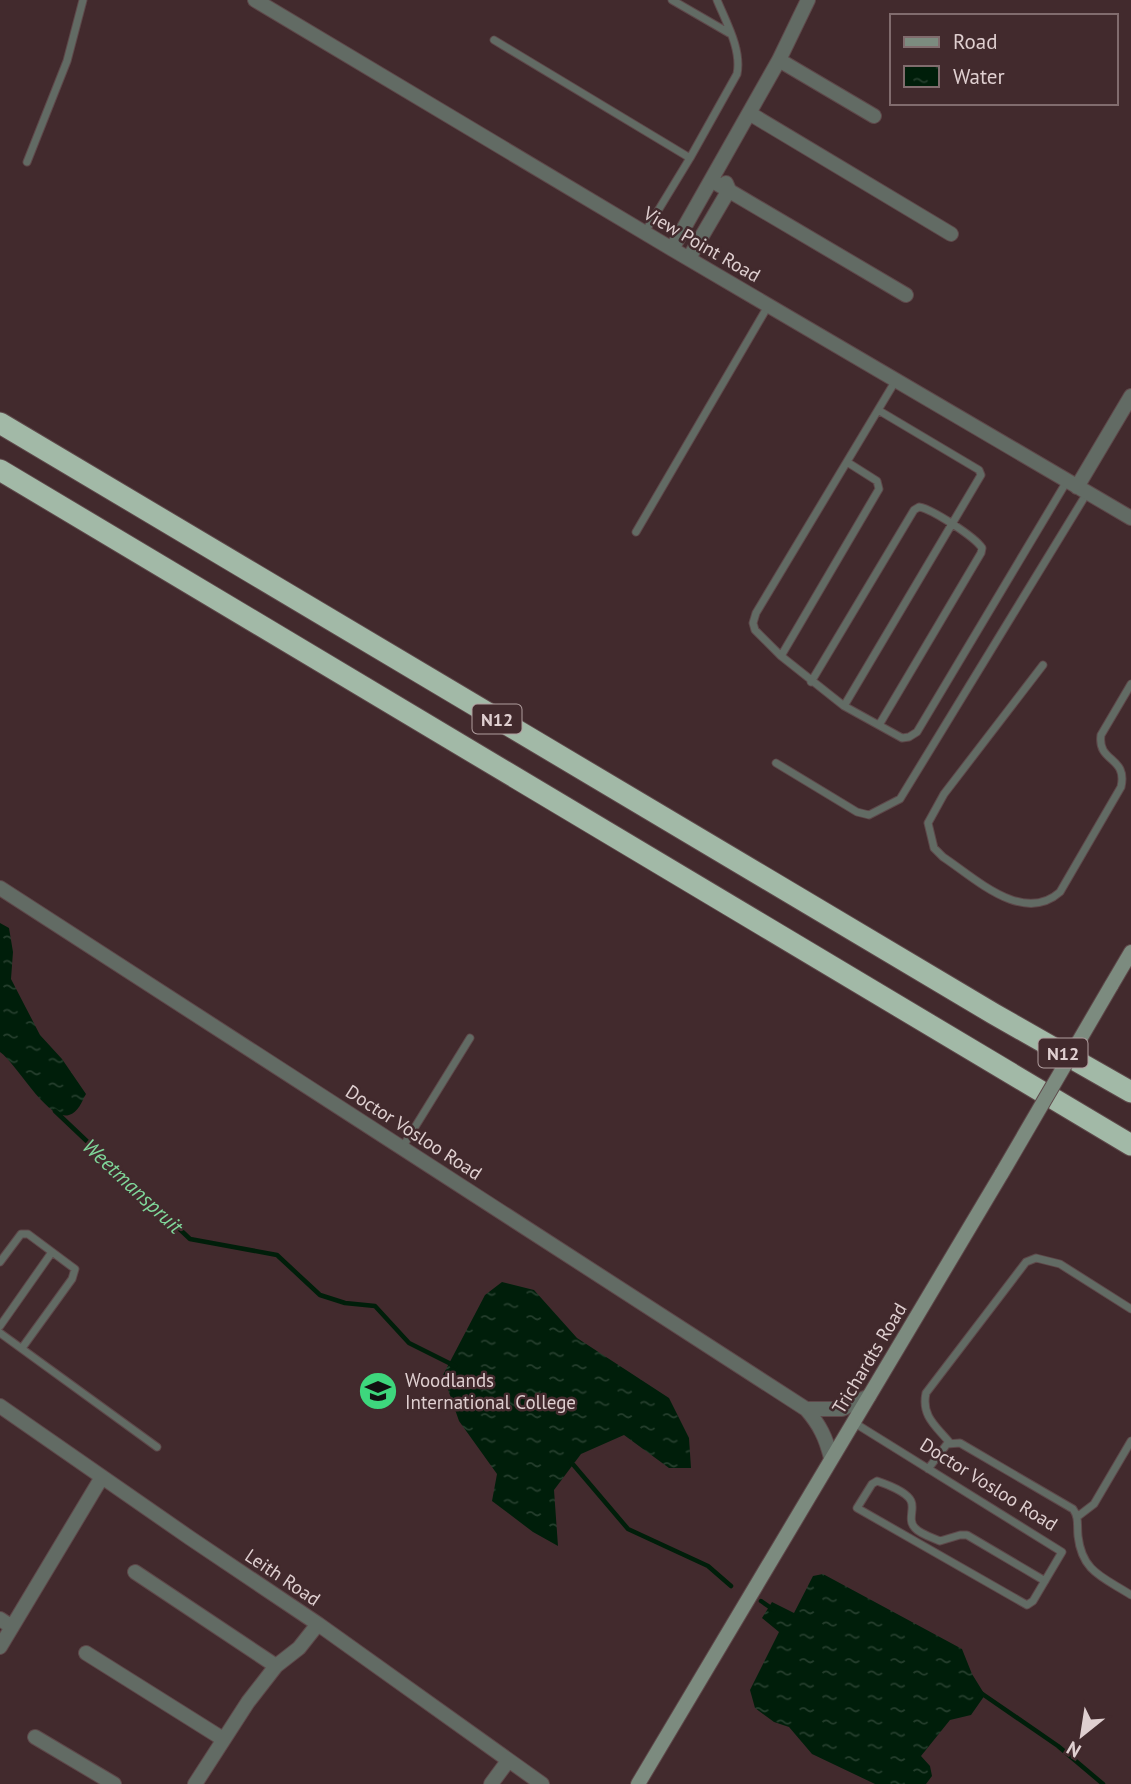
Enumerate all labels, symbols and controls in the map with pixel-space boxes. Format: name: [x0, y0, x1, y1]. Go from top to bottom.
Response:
legend: [890, 14, 1117, 105]
text: Road: [953, 28, 997, 55]
text: Water: [953, 63, 1005, 90]
street label: View Point Road: [638, 200, 765, 287]
road number: N12: [472, 704, 522, 734]
road number: N12: [1038, 1038, 1088, 1068]
street label: Doctor Vosloo Road: [341, 1079, 487, 1185]
water label: Weetmanspruit: [77, 1133, 190, 1240]
street label: Trichardts Road: [827, 1298, 911, 1418]
place label: Woodlands International College: [405, 1368, 576, 1414]
school or university icon: Woodlands International College: [357, 1370, 399, 1412]
street label: Doctor Vosloo Road: [916, 1432, 1062, 1536]
street label: Leith Road: [241, 1543, 325, 1611]
north arrow: [1047, 1700, 1117, 1770]
text: N: [1062, 1736, 1085, 1763]

